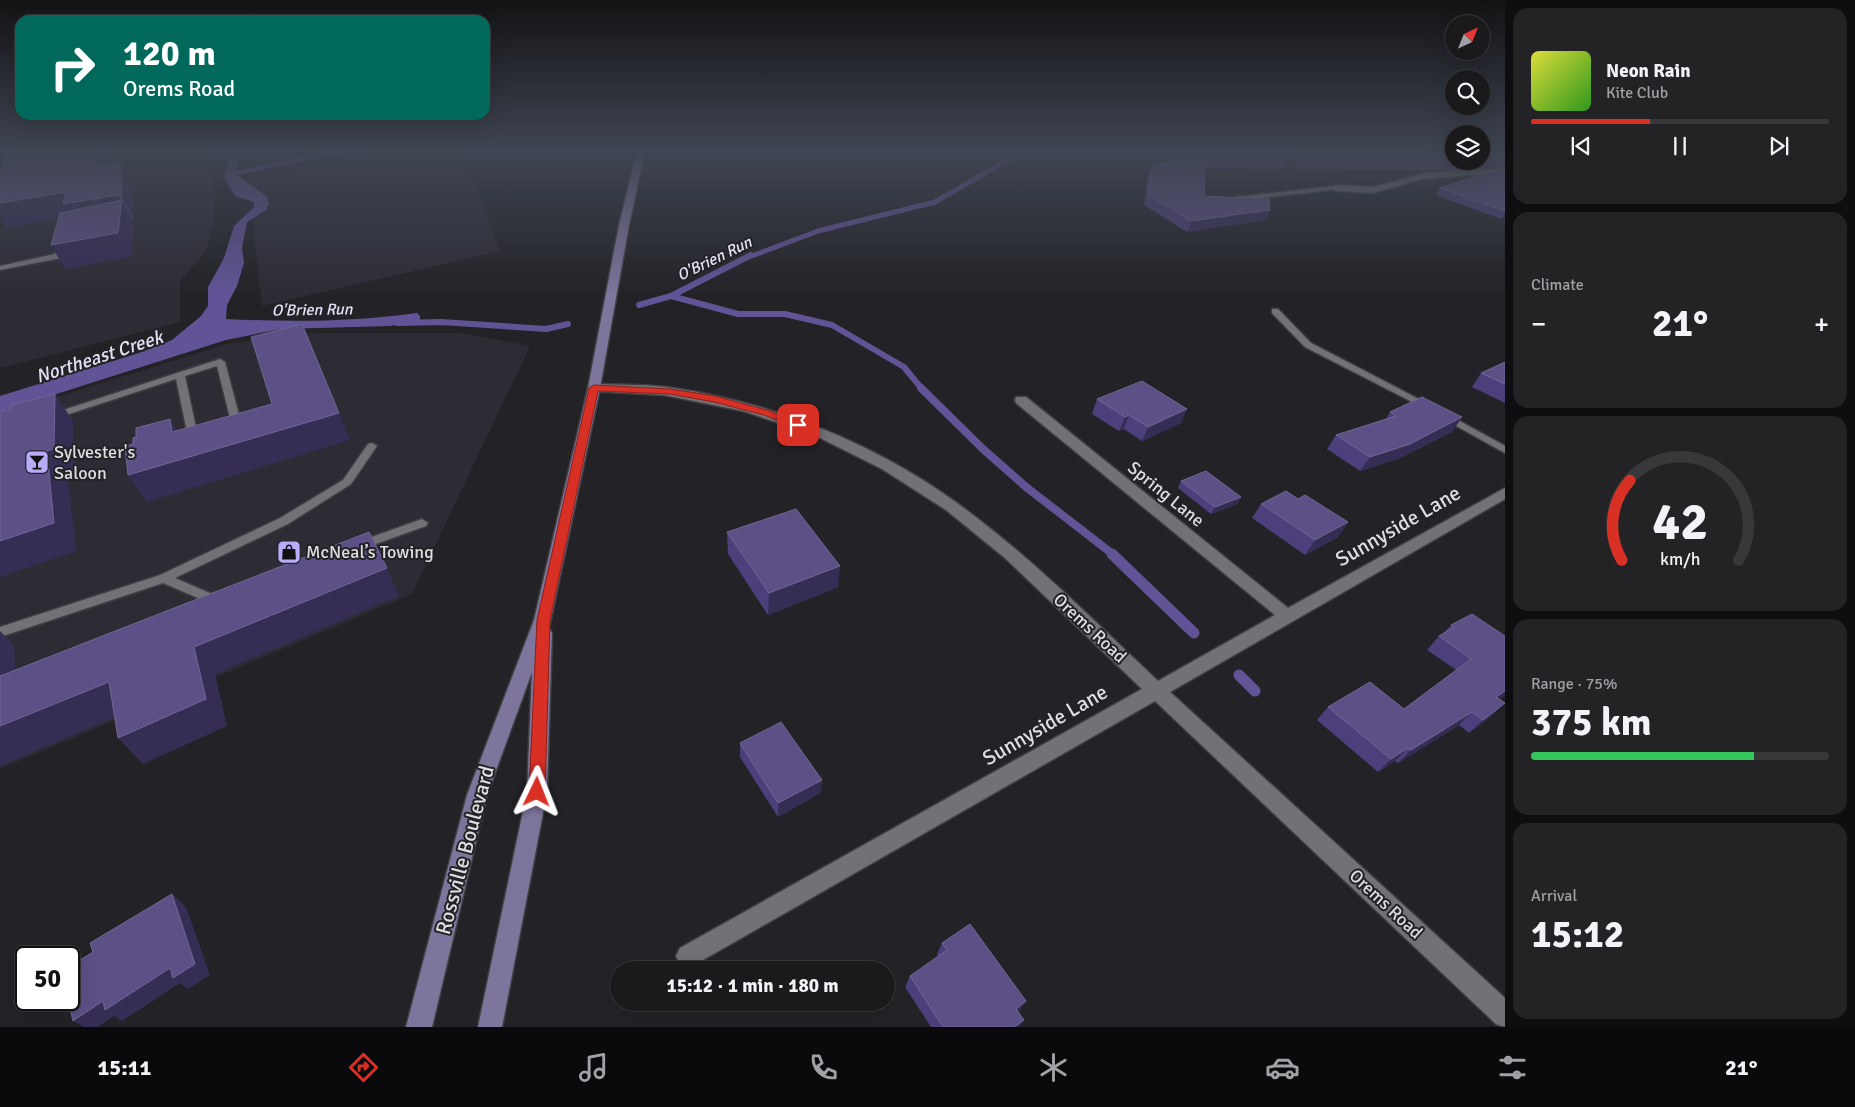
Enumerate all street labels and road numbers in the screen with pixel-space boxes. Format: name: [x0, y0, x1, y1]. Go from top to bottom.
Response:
street label: Spring Lane: [1123, 457, 1209, 531]
street label: Sunnyside Lane: [1331, 480, 1465, 572]
street label: Orems Road: [1049, 589, 1131, 667]
street label: Sunnyside Lane: [978, 679, 1112, 771]
street label: Rossville Boulevard: [430, 763, 500, 937]
street label: Orems Road: [1345, 865, 1427, 943]

